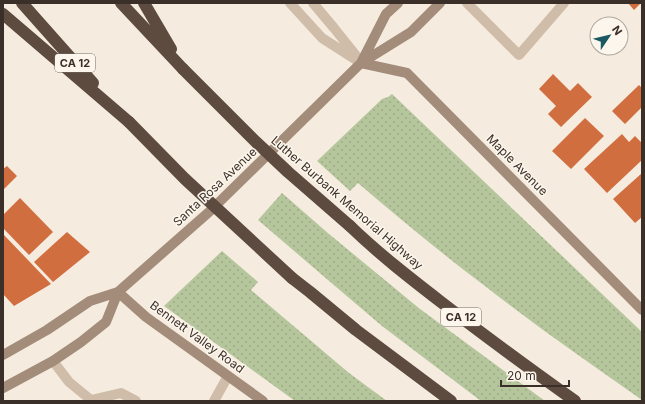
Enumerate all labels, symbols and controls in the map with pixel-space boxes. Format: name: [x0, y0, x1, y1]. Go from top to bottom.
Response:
north arrow: [589, 16, 629, 56]
text: N: [609, 23, 625, 38]
road number: CA 12: [55, 54, 95, 72]
street label: Maple Avenue: [484, 131, 551, 198]
street label: Luther Burbank Memorial Highway: [268, 133, 427, 273]
street label: Santa Rosa Avenue: [170, 144, 260, 229]
street label: Bennett Valley Road: [147, 297, 247, 376]
road number: CA 12: [441, 308, 481, 326]
scale bar: [501, 362, 569, 388]
text: 20 m: [507, 368, 536, 383]

